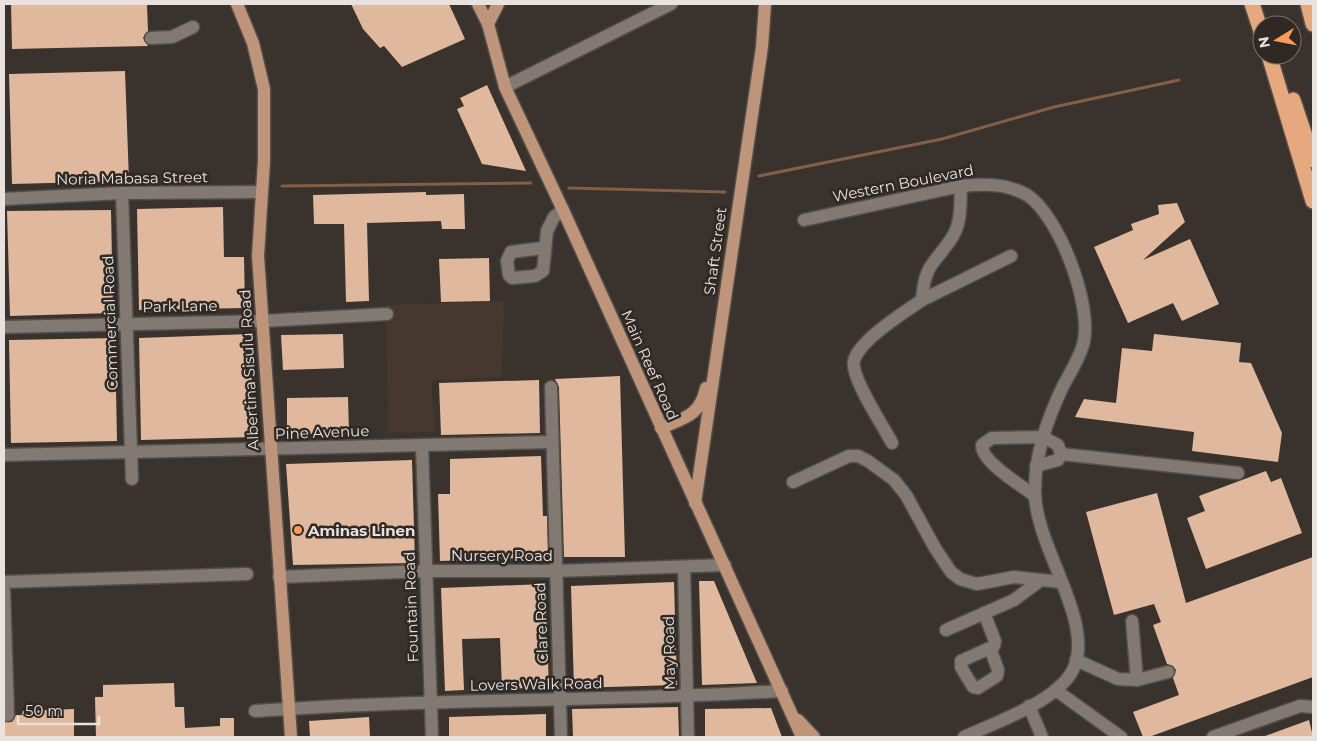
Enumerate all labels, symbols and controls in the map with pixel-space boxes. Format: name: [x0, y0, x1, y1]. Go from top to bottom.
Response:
north arrow: [1252, 15, 1302, 65]
text: N: [1254, 35, 1274, 49]
street label: Western Boulevard: [831, 160, 975, 206]
street label: Noria Mabasa Street: [56, 167, 208, 189]
street label: Shaft Street: [699, 206, 731, 296]
street label: Commercial Road: [98, 255, 122, 391]
street label: Albertina Sisulu Road: [235, 289, 263, 451]
street label: Park Lane: [142, 296, 218, 316]
street label: Main Reef Road: [617, 307, 683, 423]
street label: Pine Avenue: [274, 421, 370, 443]
place label: Aminas Linen: [307, 521, 415, 540]
marker: Aminas Linen: [292, 524, 304, 536]
street label: Nursery Road: [451, 546, 553, 565]
street label: Fountain Road: [400, 551, 422, 663]
street label: Clare Road: [530, 582, 552, 664]
street label: May Road: [659, 616, 679, 690]
street label: Lovers Walk Road: [469, 673, 603, 695]
scale bar: [18, 694, 99, 726]
text: 50 m: [25, 701, 63, 720]

